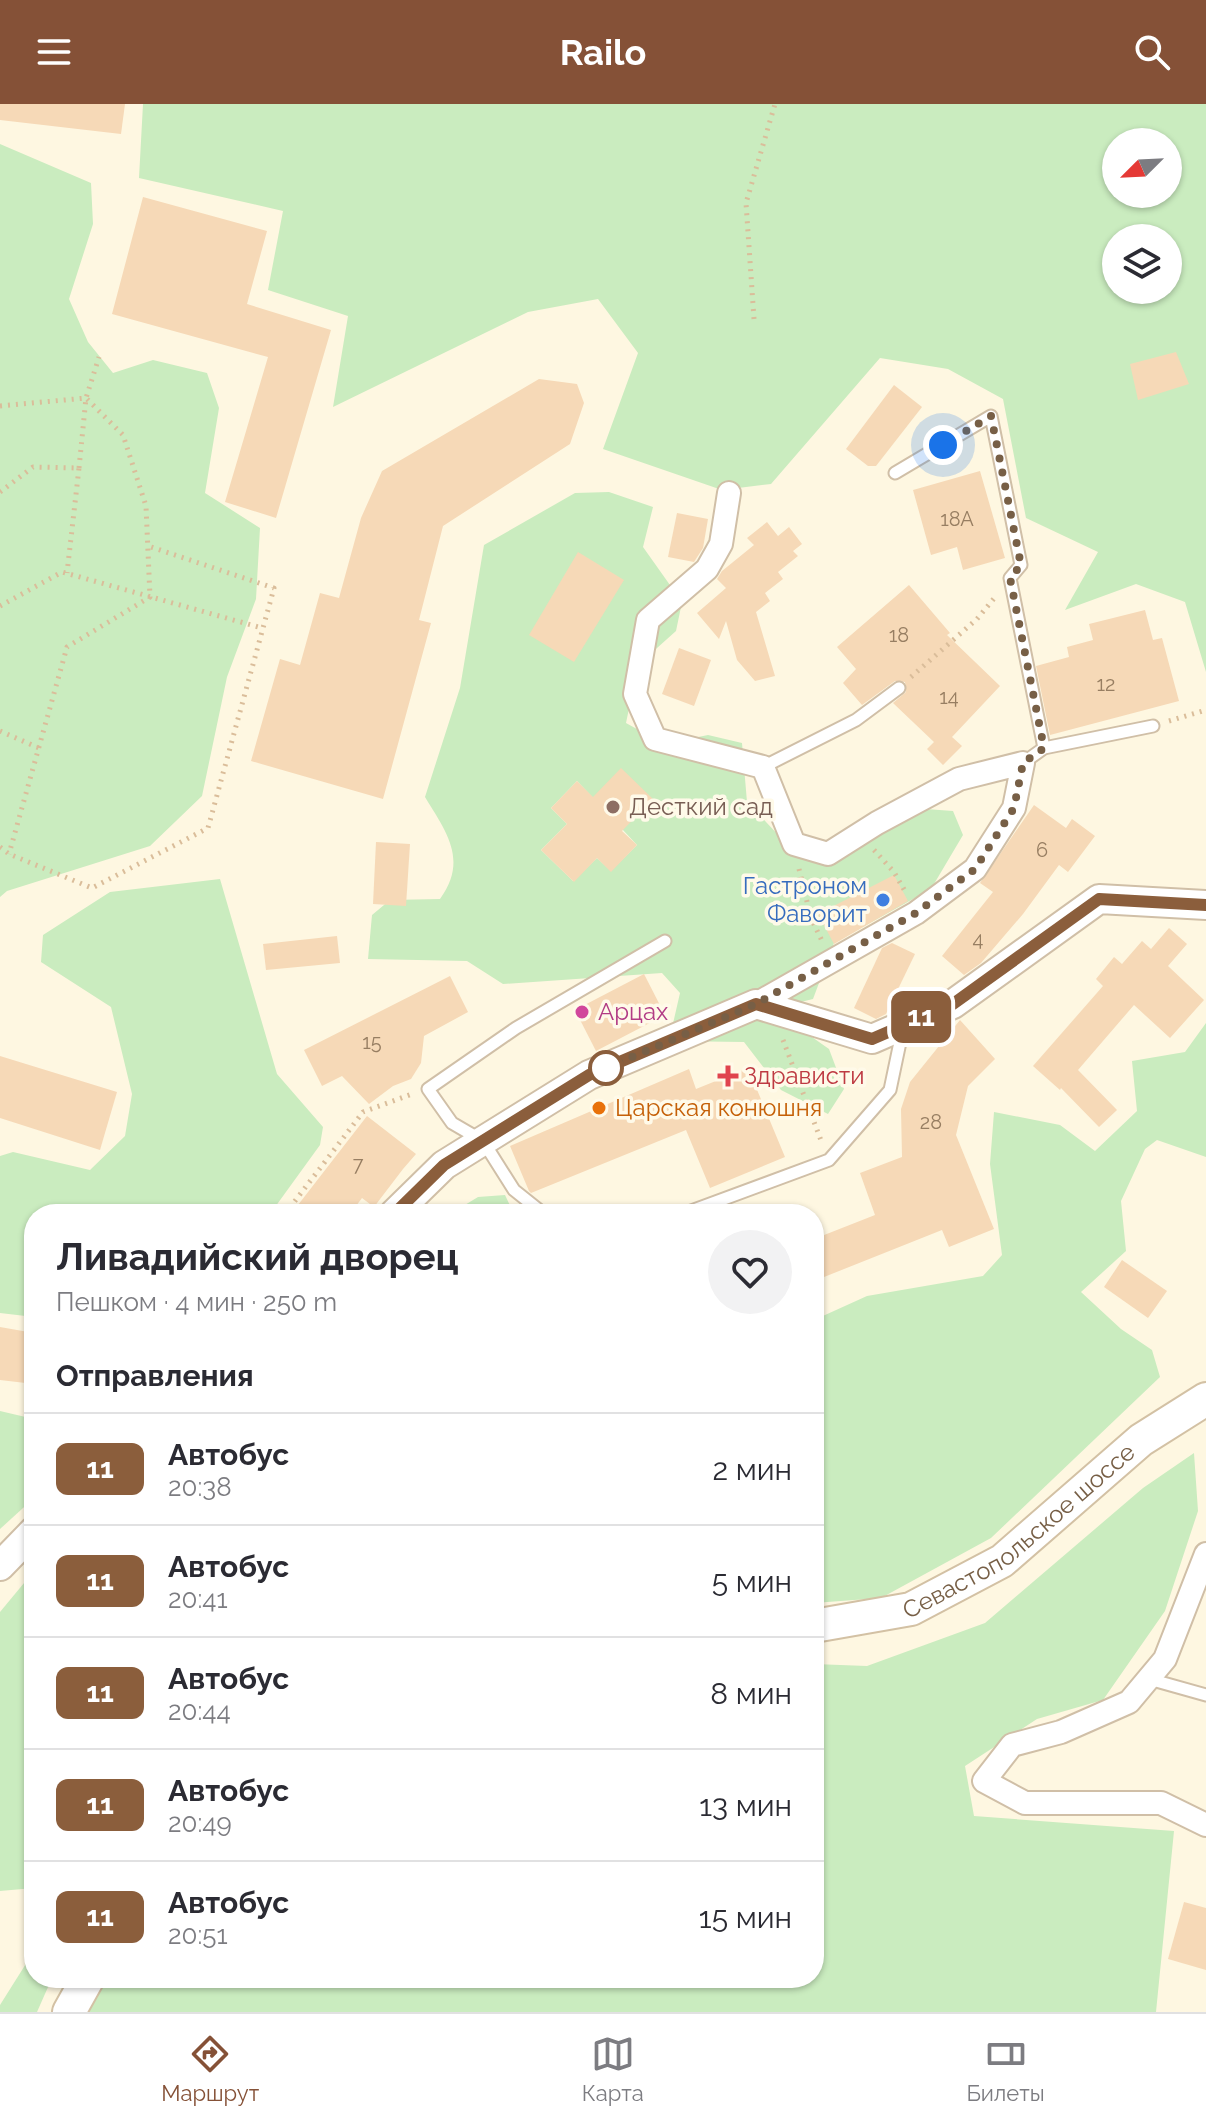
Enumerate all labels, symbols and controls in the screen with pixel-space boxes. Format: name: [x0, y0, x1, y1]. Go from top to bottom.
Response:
icon: menu: [32, 30, 76, 74]
icon: search: [1130, 30, 1174, 74]
text: Railo: [560, 31, 646, 73]
north arrow: [1102, 128, 1182, 208]
map controls: [1102, 128, 1182, 304]
button: layers: [1102, 224, 1182, 304]
your location: [923, 425, 963, 465]
house number: 18А: [940, 507, 974, 531]
house number: 18: [889, 623, 909, 647]
house number: 12: [1097, 672, 1115, 696]
house number: 14: [939, 685, 959, 709]
place label: Десткий сад: [629, 792, 773, 821]
marker: Десткий сад: [604, 798, 622, 816]
house number: 6: [1036, 838, 1048, 862]
place label: Гастроном Фаворит: [743, 871, 868, 928]
marker: Гастроном Фаворит: [874, 891, 892, 909]
house number: 4: [973, 927, 984, 951]
line badge: 11: [885, 991, 957, 1043]
place label: Арцах: [598, 997, 668, 1026]
text: 11: [907, 1000, 935, 1033]
marker: Арцах: [573, 1003, 591, 1021]
house number: 15: [362, 1030, 382, 1054]
unlabelled marker: [589, 1051, 623, 1085]
place label: Здрависти: [744, 1061, 865, 1090]
marker: Здрависти: [719, 1067, 737, 1085]
place label: Царская конюшня: [615, 1093, 822, 1122]
marker: Царская конюшня: [590, 1099, 608, 1117]
house number: 28: [920, 1110, 942, 1134]
house number: 7: [353, 1152, 364, 1176]
button: heart: [708, 1230, 792, 1314]
text: Ливадийский дворец: [56, 1234, 459, 1279]
text: Пешком · 4 мин · 250 m: [56, 1287, 337, 1317]
text: Отправления: [56, 1358, 254, 1393]
text: Автобус: [168, 1437, 289, 1472]
street label: Севастопольское шоссе: [897, 1437, 1141, 1625]
text: 11: [86, 1452, 114, 1485]
text: 2 мин: [712, 1452, 792, 1487]
text: 20:38: [168, 1472, 232, 1502]
text: Автобус: [168, 1549, 289, 1584]
text: 11: [86, 1564, 114, 1597]
text: 5 мин: [712, 1564, 792, 1599]
text: 20:41: [168, 1584, 228, 1614]
text: Автобус: [168, 1661, 289, 1696]
text: 11: [86, 1676, 114, 1709]
text: 8 мин: [710, 1676, 792, 1711]
text: 20:44: [168, 1696, 231, 1726]
text: Автобус: [168, 1773, 289, 1808]
text: 11: [86, 1788, 114, 1821]
text: 13 мин: [699, 1788, 792, 1823]
text: 20:49: [168, 1808, 232, 1838]
text: Автобус: [168, 1885, 289, 1920]
text: 11: [86, 1900, 114, 1933]
text: 15 мин: [699, 1900, 792, 1935]
text: 20:51: [168, 1920, 228, 1950]
tab: Маршрут: [161, 2032, 259, 2106]
tab: Карта: [582, 2032, 644, 2106]
tab: Билеты: [966, 2032, 1045, 2106]

